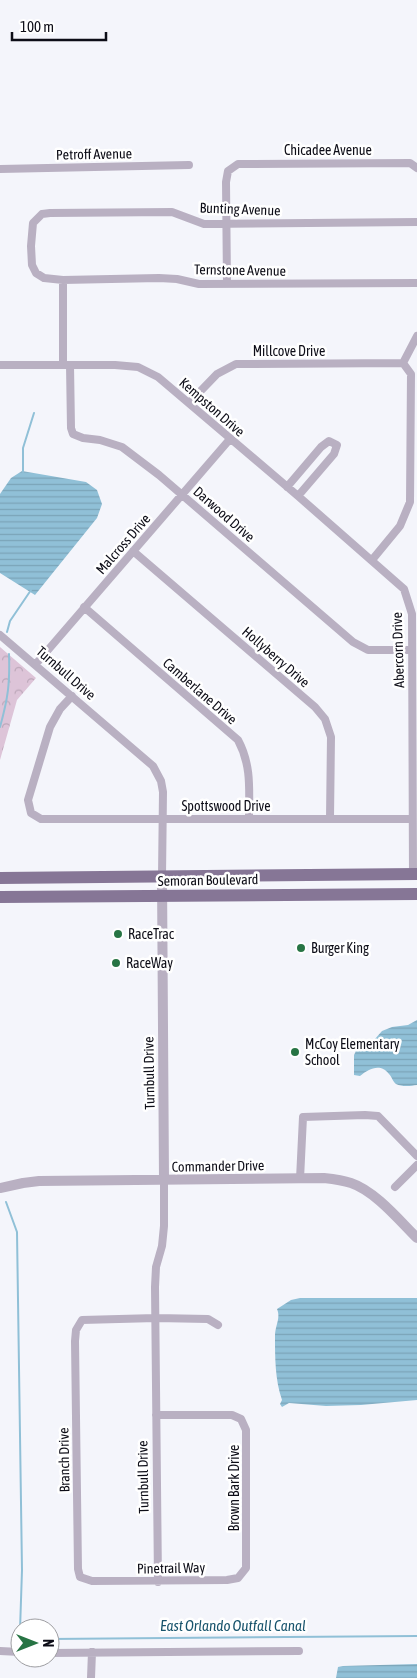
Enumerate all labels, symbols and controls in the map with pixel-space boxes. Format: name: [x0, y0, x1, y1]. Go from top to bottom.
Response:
scale bar: [12, 10, 106, 42]
text: 100 m: [20, 18, 54, 35]
street label: Chicadee Avenue: [284, 142, 372, 158]
street label: Petroff Avenue: [56, 145, 132, 163]
street label: Bunting Avenue: [199, 200, 281, 218]
street label: Ternstone Avenue: [194, 261, 286, 279]
street label: Millcove Drive: [253, 343, 325, 359]
street label: Kempston Drive: [176, 374, 248, 440]
street label: Darwood Drive: [190, 483, 258, 545]
street label: Malcross Drive: [93, 511, 153, 577]
street label: Abercorn Drive: [389, 612, 407, 688]
street label: Hollyberry Drive: [239, 623, 313, 691]
street label: Turnbull Drive: [33, 643, 99, 703]
street label: Camberlane Drive: [160, 655, 240, 727]
street label: Spottswood Drive: [181, 798, 271, 814]
street label: Semoran Boulevard: [158, 871, 258, 889]
place label: RaceTrac: [128, 926, 175, 942]
marker: RaceTrac: [112, 928, 124, 940]
place label: Burger King: [311, 940, 369, 956]
marker: Burger King: [295, 942, 307, 954]
place label: RaceWay: [126, 955, 173, 971]
marker: RaceWay: [110, 957, 122, 969]
street label: Turnbull Drive: [140, 1036, 158, 1110]
place label: McCoy Elementary School: [305, 1036, 400, 1068]
marker: McCoy Elementary School: [289, 1046, 301, 1058]
street label: Commander Drive: [172, 1157, 264, 1175]
street label: Branch Drive: [55, 1427, 73, 1493]
street label: Turnbull Drive: [134, 1440, 152, 1514]
street label: Brown Bark Drive: [226, 1445, 242, 1531]
street label: Pinetrail Way: [137, 1559, 205, 1577]
water label: East Orlando Outfall Canal: [160, 1617, 306, 1634]
north arrow: [10, 1618, 60, 1668]
text: N: [40, 1639, 56, 1647]

